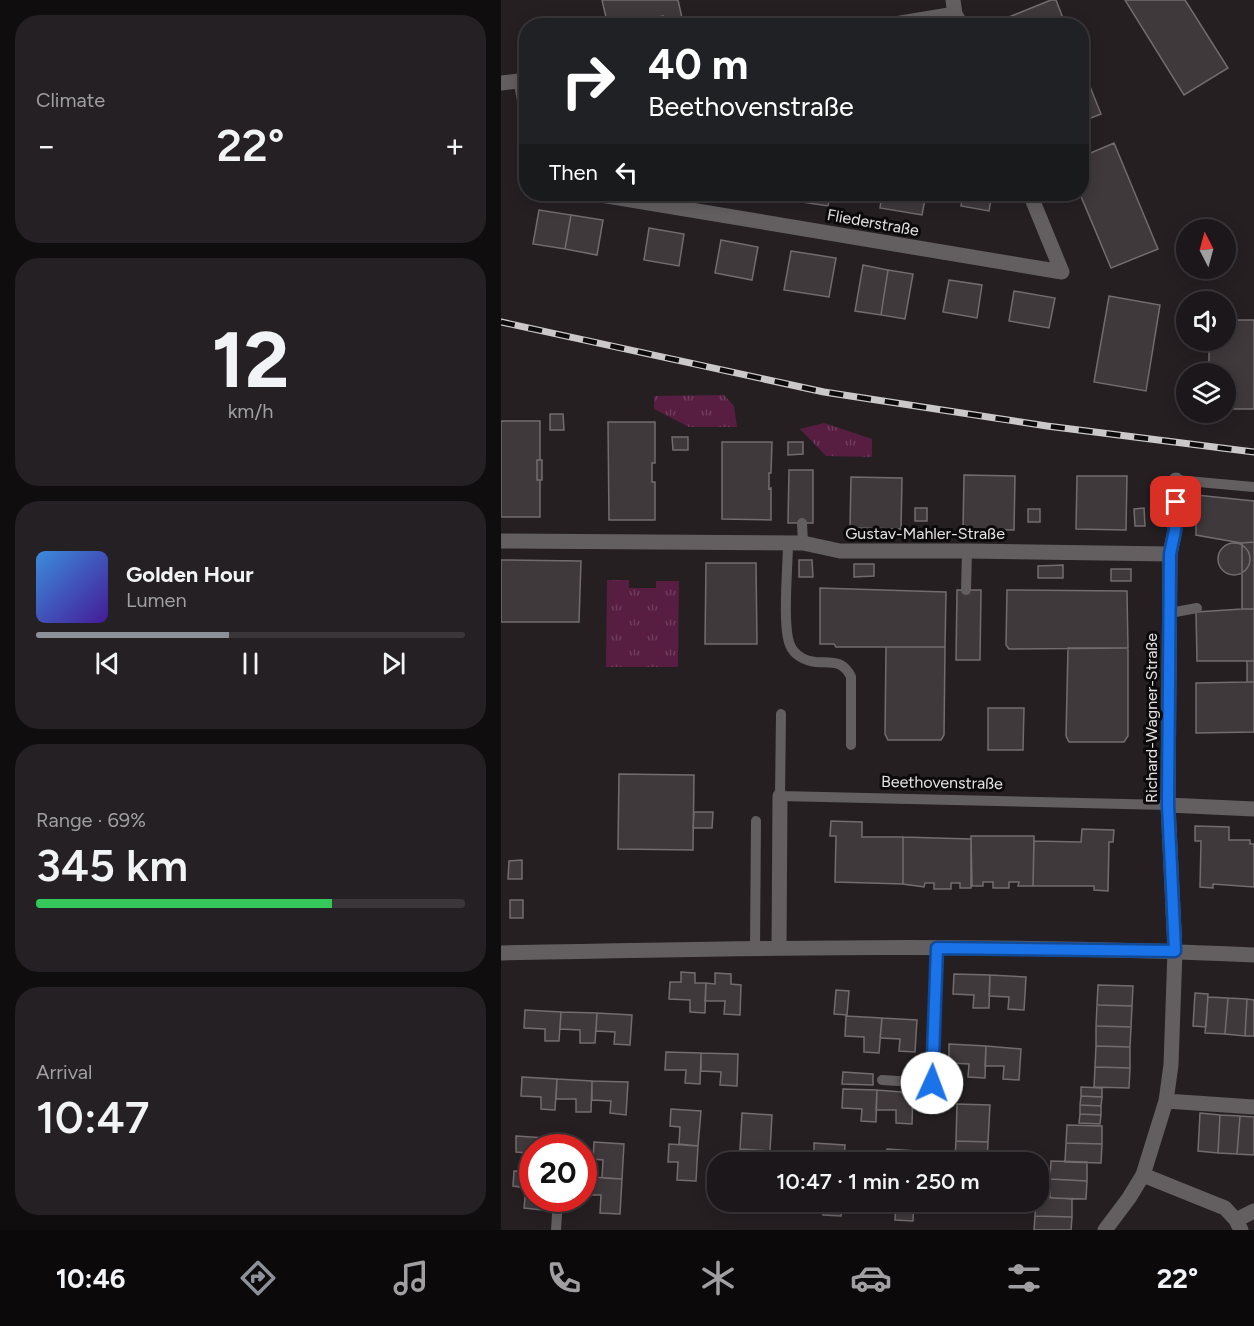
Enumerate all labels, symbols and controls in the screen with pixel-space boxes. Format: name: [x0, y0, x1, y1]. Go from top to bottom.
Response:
text: 40 m: [648, 39, 748, 90]
icon: right: [549, 42, 627, 120]
text: Climate: [36, 88, 105, 112]
text: Beethovenstraße: [648, 90, 854, 123]
text: 22°: [216, 118, 285, 172]
text: −: [36, 126, 57, 165]
text: +: [444, 126, 465, 165]
icon: left: [610, 156, 643, 189]
text: Then: [549, 159, 598, 186]
street label: Fliederstraße: [825, 205, 921, 240]
north arrow: [1176, 219, 1236, 279]
map controls: [1176, 219, 1236, 423]
button: sound: [1176, 291, 1236, 351]
text: 12: [211, 313, 290, 407]
button: layers: [1176, 363, 1236, 423]
text: km/h: [228, 399, 273, 423]
pin: [1150, 476, 1201, 527]
icon: arrive: [1159, 485, 1192, 518]
street label: Gustav-Mahler-Straße: [845, 524, 1005, 543]
text: Golden Hour: [126, 561, 254, 588]
text: Lumen: [126, 588, 187, 612]
street label: Richard-Wagner-Straße: [1142, 633, 1161, 803]
icon: previous: [91, 647, 124, 680]
icon: pause: [234, 647, 267, 680]
icon: next: [377, 647, 410, 680]
street label: Beethovenstraße: [881, 772, 1003, 793]
text: Range · 69%: [36, 808, 146, 832]
text: 345 km: [36, 838, 188, 892]
position arrow: [900, 1051, 964, 1115]
text: Arrival: [36, 1060, 92, 1084]
text: 10:47: [36, 1090, 150, 1144]
speed limit sign: 20: [519, 1134, 597, 1212]
text: 10:47 · 1 min · 250 m: [776, 1168, 980, 1195]
icon: directions: [237, 1257, 279, 1299]
icon: music: [390, 1257, 432, 1299]
icon: phone: [543, 1257, 585, 1299]
icon: climate: [697, 1257, 739, 1299]
icon: car: [850, 1257, 892, 1299]
icon: filters: [1003, 1257, 1045, 1299]
text: 10:46: [56, 1262, 125, 1295]
text: 22°: [1157, 1262, 1198, 1295]

